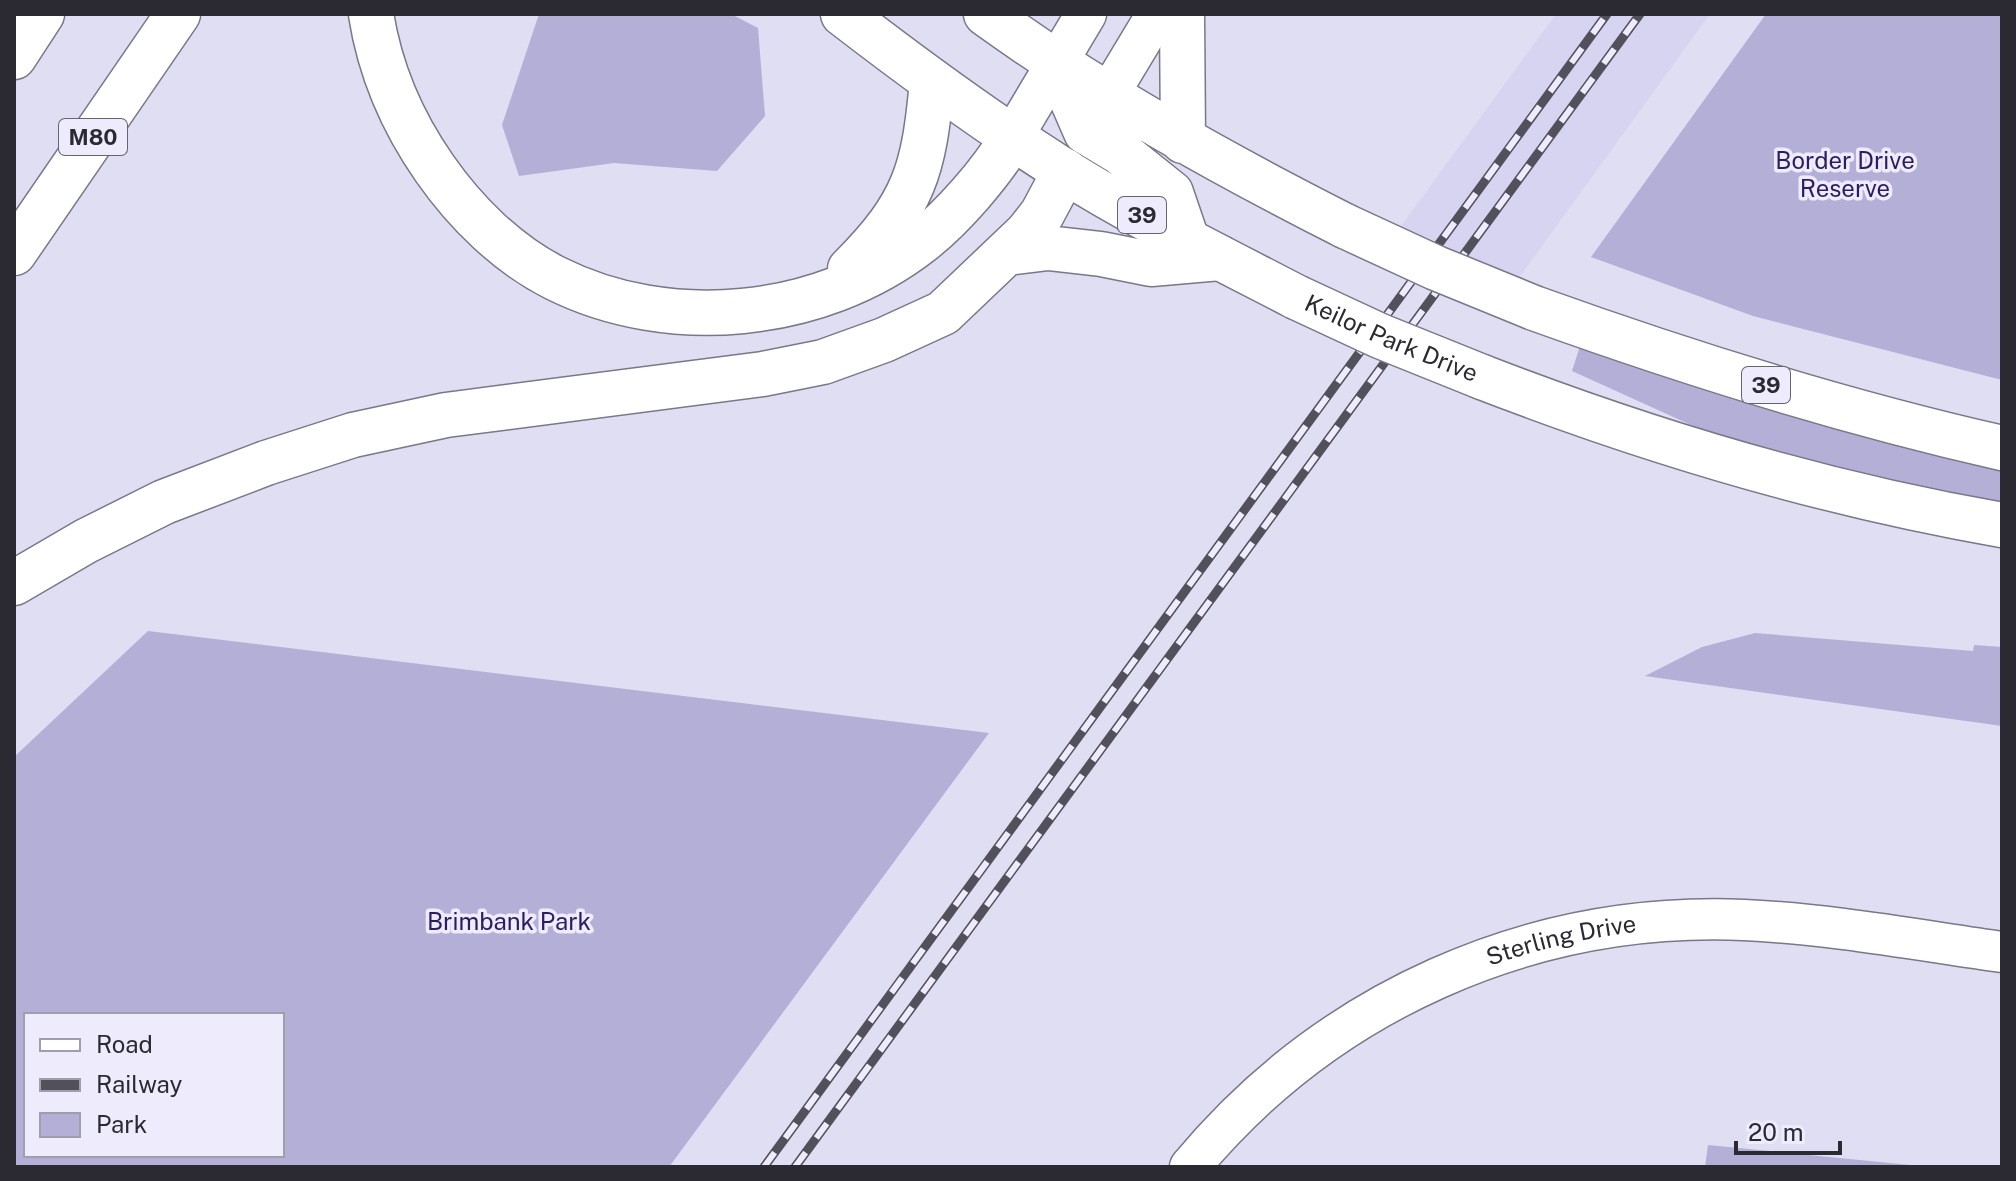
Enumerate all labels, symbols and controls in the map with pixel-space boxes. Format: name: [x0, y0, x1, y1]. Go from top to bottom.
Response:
road number: M80: [59, 119, 127, 155]
park label: Border Drive Reserve: [1775, 146, 1915, 202]
road number: 39: [1118, 197, 1166, 233]
street label: Keilor Park Drive: [1301, 288, 1482, 387]
road number: 39: [1742, 367, 1790, 403]
park label: Brimbank Park: [427, 907, 591, 935]
street label: Sterling Drive: [1482, 909, 1638, 971]
legend: [24, 1013, 284, 1157]
text: Road: [96, 1030, 153, 1058]
text: Railway: [96, 1070, 182, 1098]
scale bar: [1736, 1105, 1840, 1155]
text: Park: [96, 1110, 147, 1138]
text: 20 m: [1748, 1118, 1804, 1146]

